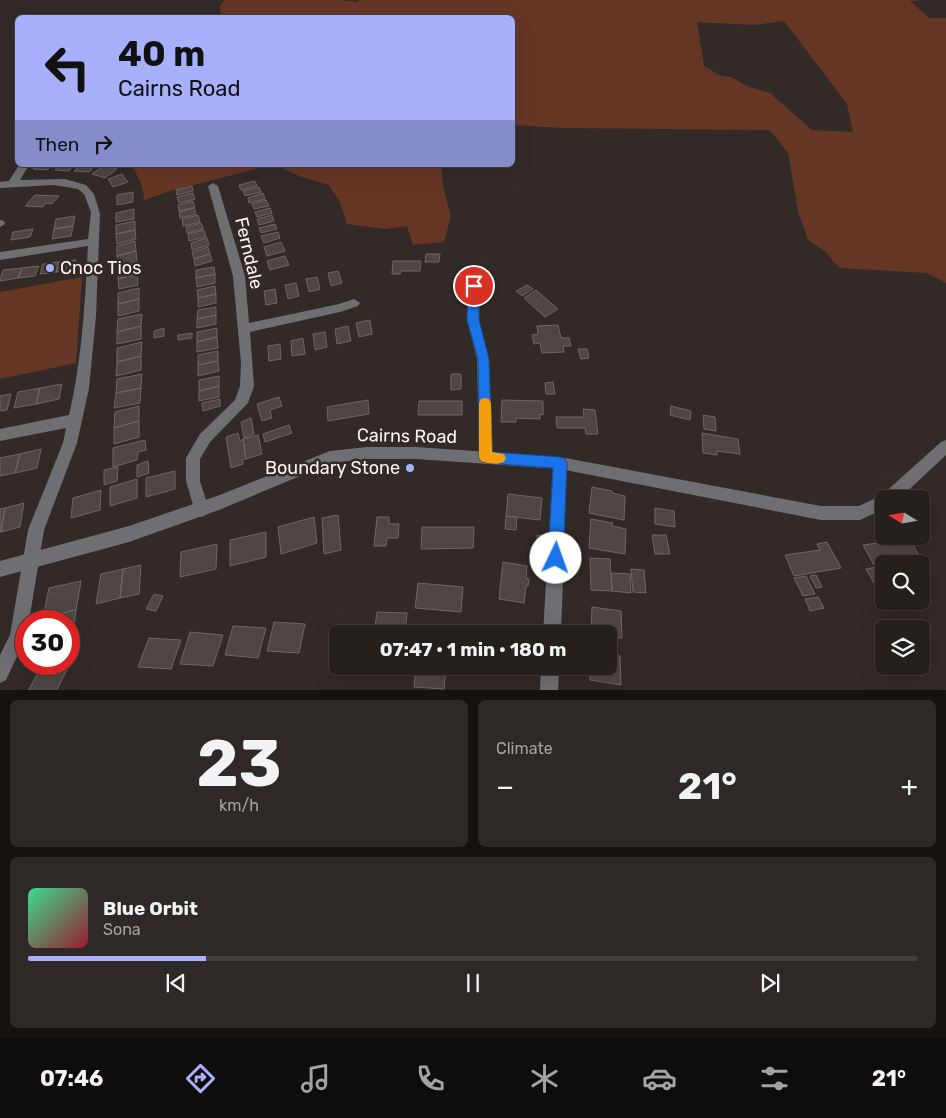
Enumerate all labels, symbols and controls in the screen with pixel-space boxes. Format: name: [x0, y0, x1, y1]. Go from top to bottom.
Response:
text: 40 m: [118, 33, 205, 75]
icon: left: [35, 35, 100, 100]
text: Cairns Road: [118, 75, 241, 102]
icon: right: [89, 130, 117, 158]
text: Then: [35, 133, 79, 156]
street label: Ferndale: [230, 215, 268, 291]
place label: Cnoc Tios: [60, 257, 141, 279]
marker: Cnoc Tios: [44, 262, 56, 274]
pin: [453, 265, 495, 307]
icon: arrive: [460, 272, 488, 300]
street label: Cairns Road: [357, 424, 457, 448]
place label: Boundary Stone: [265, 457, 400, 479]
marker: Boundary Stone: [404, 462, 416, 474]
north arrow: [875, 490, 930, 545]
map controls: [875, 490, 930, 675]
position arrow: [529, 531, 581, 583]
button: search: [875, 555, 930, 610]
speed limit sign: 30: [15, 610, 80, 675]
button: layers: [875, 620, 930, 675]
text: 07:47 · 1 min · 180 m: [380, 638, 566, 661]
text: 23: [196, 725, 282, 802]
text: Climate: [496, 739, 553, 758]
text: 21°: [678, 763, 737, 809]
text: −: [496, 770, 514, 803]
text: +: [901, 770, 918, 803]
text: km/h: [219, 796, 259, 815]
text: Blue Orbit: [103, 897, 198, 920]
text: Sona: [103, 920, 141, 939]
icon: previous: [162, 969, 190, 997]
icon: pause: [459, 969, 487, 997]
icon: next: [756, 969, 784, 997]
icon: directions: [183, 1061, 218, 1096]
icon: music: [298, 1061, 333, 1096]
icon: phone: [413, 1061, 448, 1096]
icon: climate: [527, 1061, 562, 1096]
icon: car: [642, 1061, 677, 1096]
icon: filters: [757, 1061, 792, 1096]
text: 07:46: [40, 1065, 103, 1092]
text: 21°: [872, 1065, 906, 1092]

